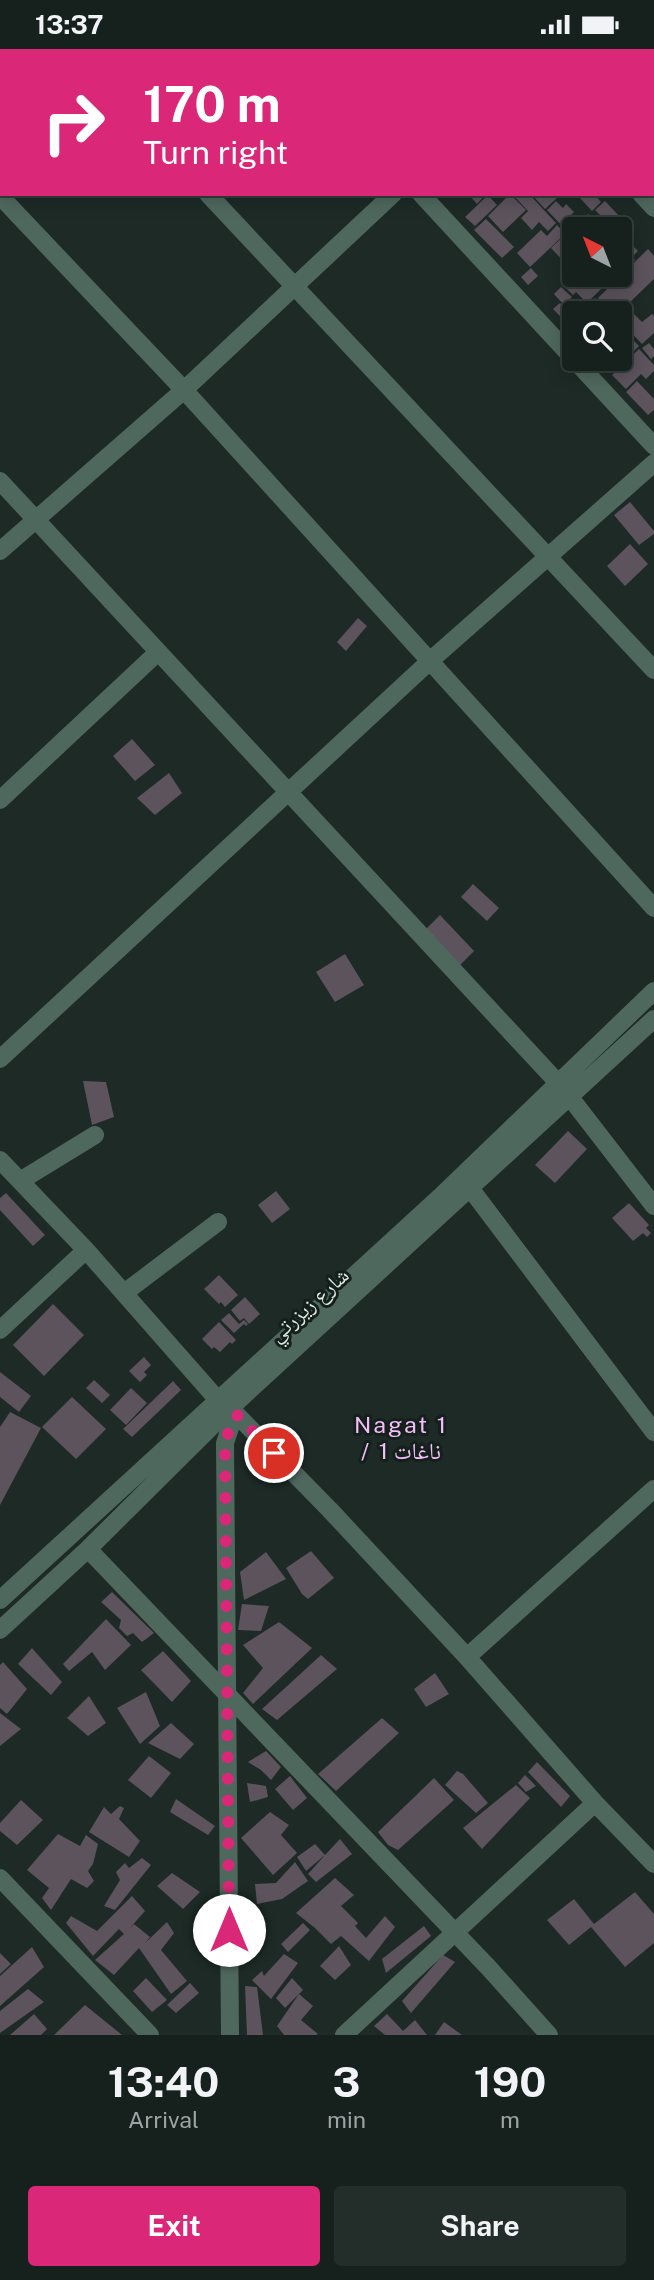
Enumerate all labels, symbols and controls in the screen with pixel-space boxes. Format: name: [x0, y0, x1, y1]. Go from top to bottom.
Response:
text: 13:37: [35, 9, 104, 40]
text: 170 m: [143, 75, 281, 133]
icon: right: [28, 77, 119, 168]
text: Turn right: [143, 134, 288, 171]
north arrow: [562, 217, 632, 287]
map controls: [562, 217, 632, 371]
button: search: [562, 301, 632, 371]
street label: شارع زيزرتي: [264, 1262, 357, 1350]
district label: Nagat 1 / ناغات 1: [354, 1411, 448, 1464]
pin: [244, 1423, 304, 1483]
icon: arrive: [255, 1434, 293, 1472]
position arrow: [192, 1893, 266, 1967]
text: 13:40: [108, 2057, 219, 2106]
text: 3: [333, 2057, 361, 2106]
text: 190: [474, 2057, 546, 2106]
text: Arrival: [128, 2106, 199, 2133]
text: min: [327, 2106, 366, 2133]
text: m: [500, 2106, 520, 2133]
button: Exit: [28, 2186, 320, 2266]
button: Share: [334, 2186, 626, 2266]

